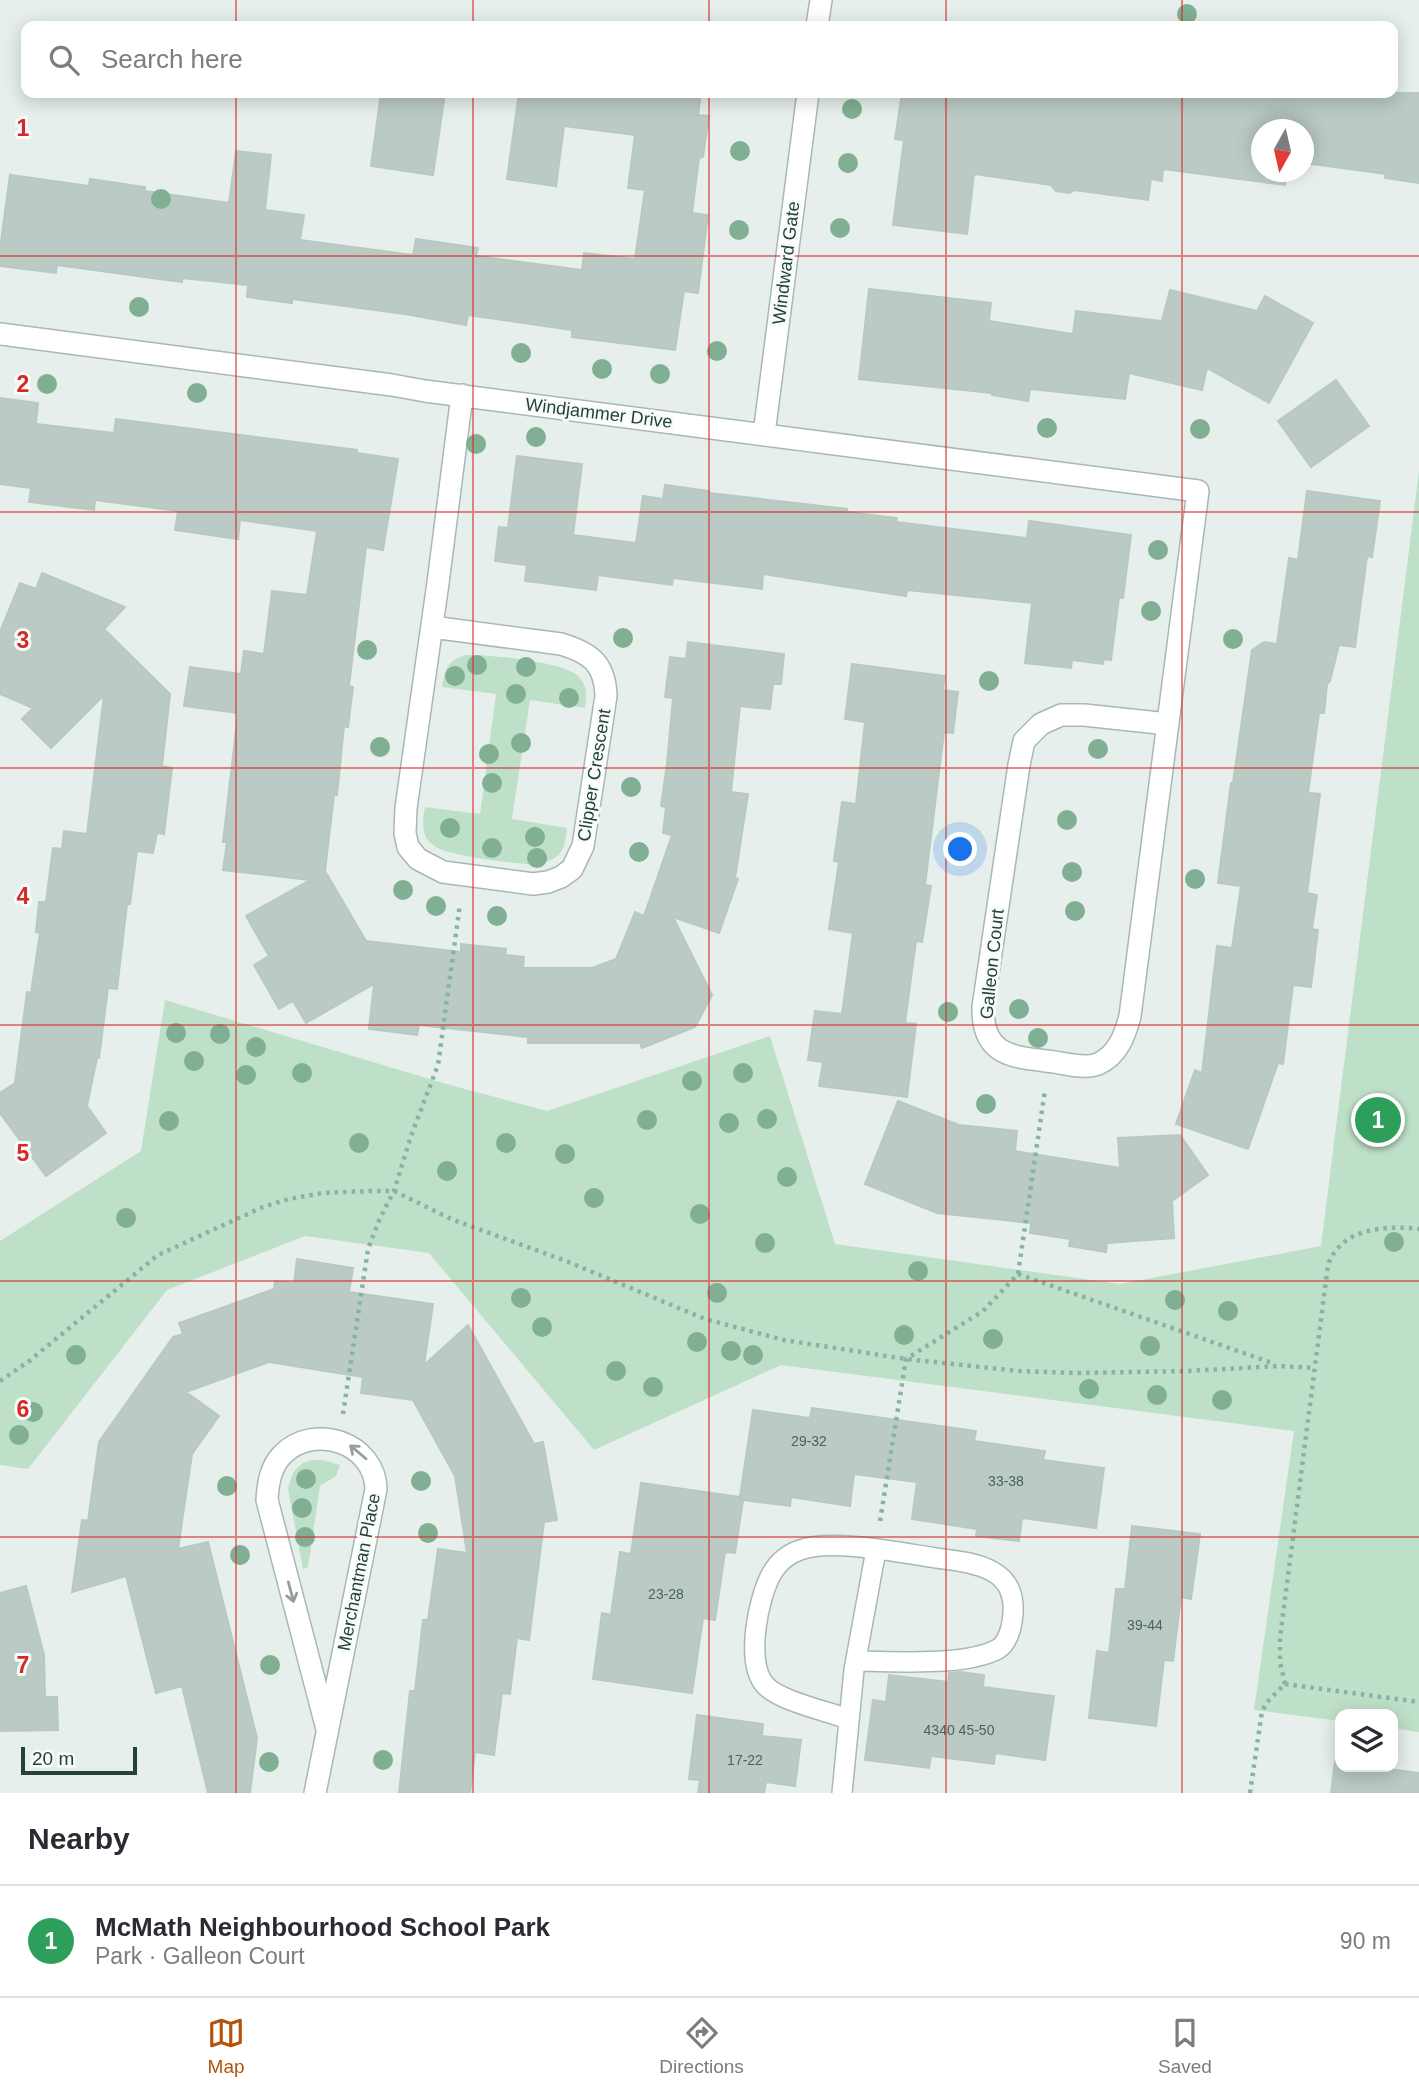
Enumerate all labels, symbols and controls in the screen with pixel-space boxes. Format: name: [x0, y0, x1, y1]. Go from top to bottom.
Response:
search box: [21, 21, 1398, 98]
icon: search: [45, 41, 83, 79]
text: Search here: [101, 44, 243, 74]
text: 1: [17, 115, 30, 141]
north arrow: [1251, 119, 1314, 182]
street label: Windward Gate: [769, 200, 803, 326]
text: 2: [17, 371, 29, 397]
street label: Windjammer Drive: [524, 394, 674, 432]
text: 3: [17, 627, 29, 653]
street label: Clipper Crescent: [574, 707, 614, 843]
your location: [943, 832, 977, 866]
text: 4: [17, 883, 30, 909]
street label: Galleon Court: [976, 908, 1008, 1020]
pin: 1: [1355, 1094, 1401, 1146]
text: 5: [17, 1140, 30, 1166]
text: 6: [17, 1396, 29, 1422]
house number: 29-32: [791, 1433, 827, 1449]
one-way arrow: [349, 1445, 367, 1460]
house number: 33-38: [988, 1473, 1024, 1489]
street label: Merchantman Place: [334, 1492, 384, 1652]
one-way arrow: [285, 1581, 298, 1603]
house number: 23-28: [648, 1586, 684, 1602]
house number: 39-44: [1127, 1617, 1163, 1633]
text: 7: [17, 1652, 29, 1678]
map controls: [1335, 1709, 1398, 1772]
button: layers: [1335, 1709, 1398, 1772]
house number: 4340 45-50: [924, 1722, 995, 1738]
scale bar: [21, 1744, 136, 1776]
text: 20 m: [32, 1748, 74, 1769]
house number: 17-22: [727, 1752, 763, 1768]
text: Nearby: [28, 1822, 130, 1855]
text: McMath Neighbourhood School Park: [95, 1912, 550, 1942]
text: 1: [45, 1928, 57, 1954]
text: 90 m: [1340, 1928, 1391, 1954]
text: Park · Galleon Court: [95, 1943, 305, 1969]
tab: Map: [207, 2014, 245, 2078]
tab: Directions: [659, 2014, 744, 2078]
tab: Saved: [1158, 2014, 1212, 2078]

